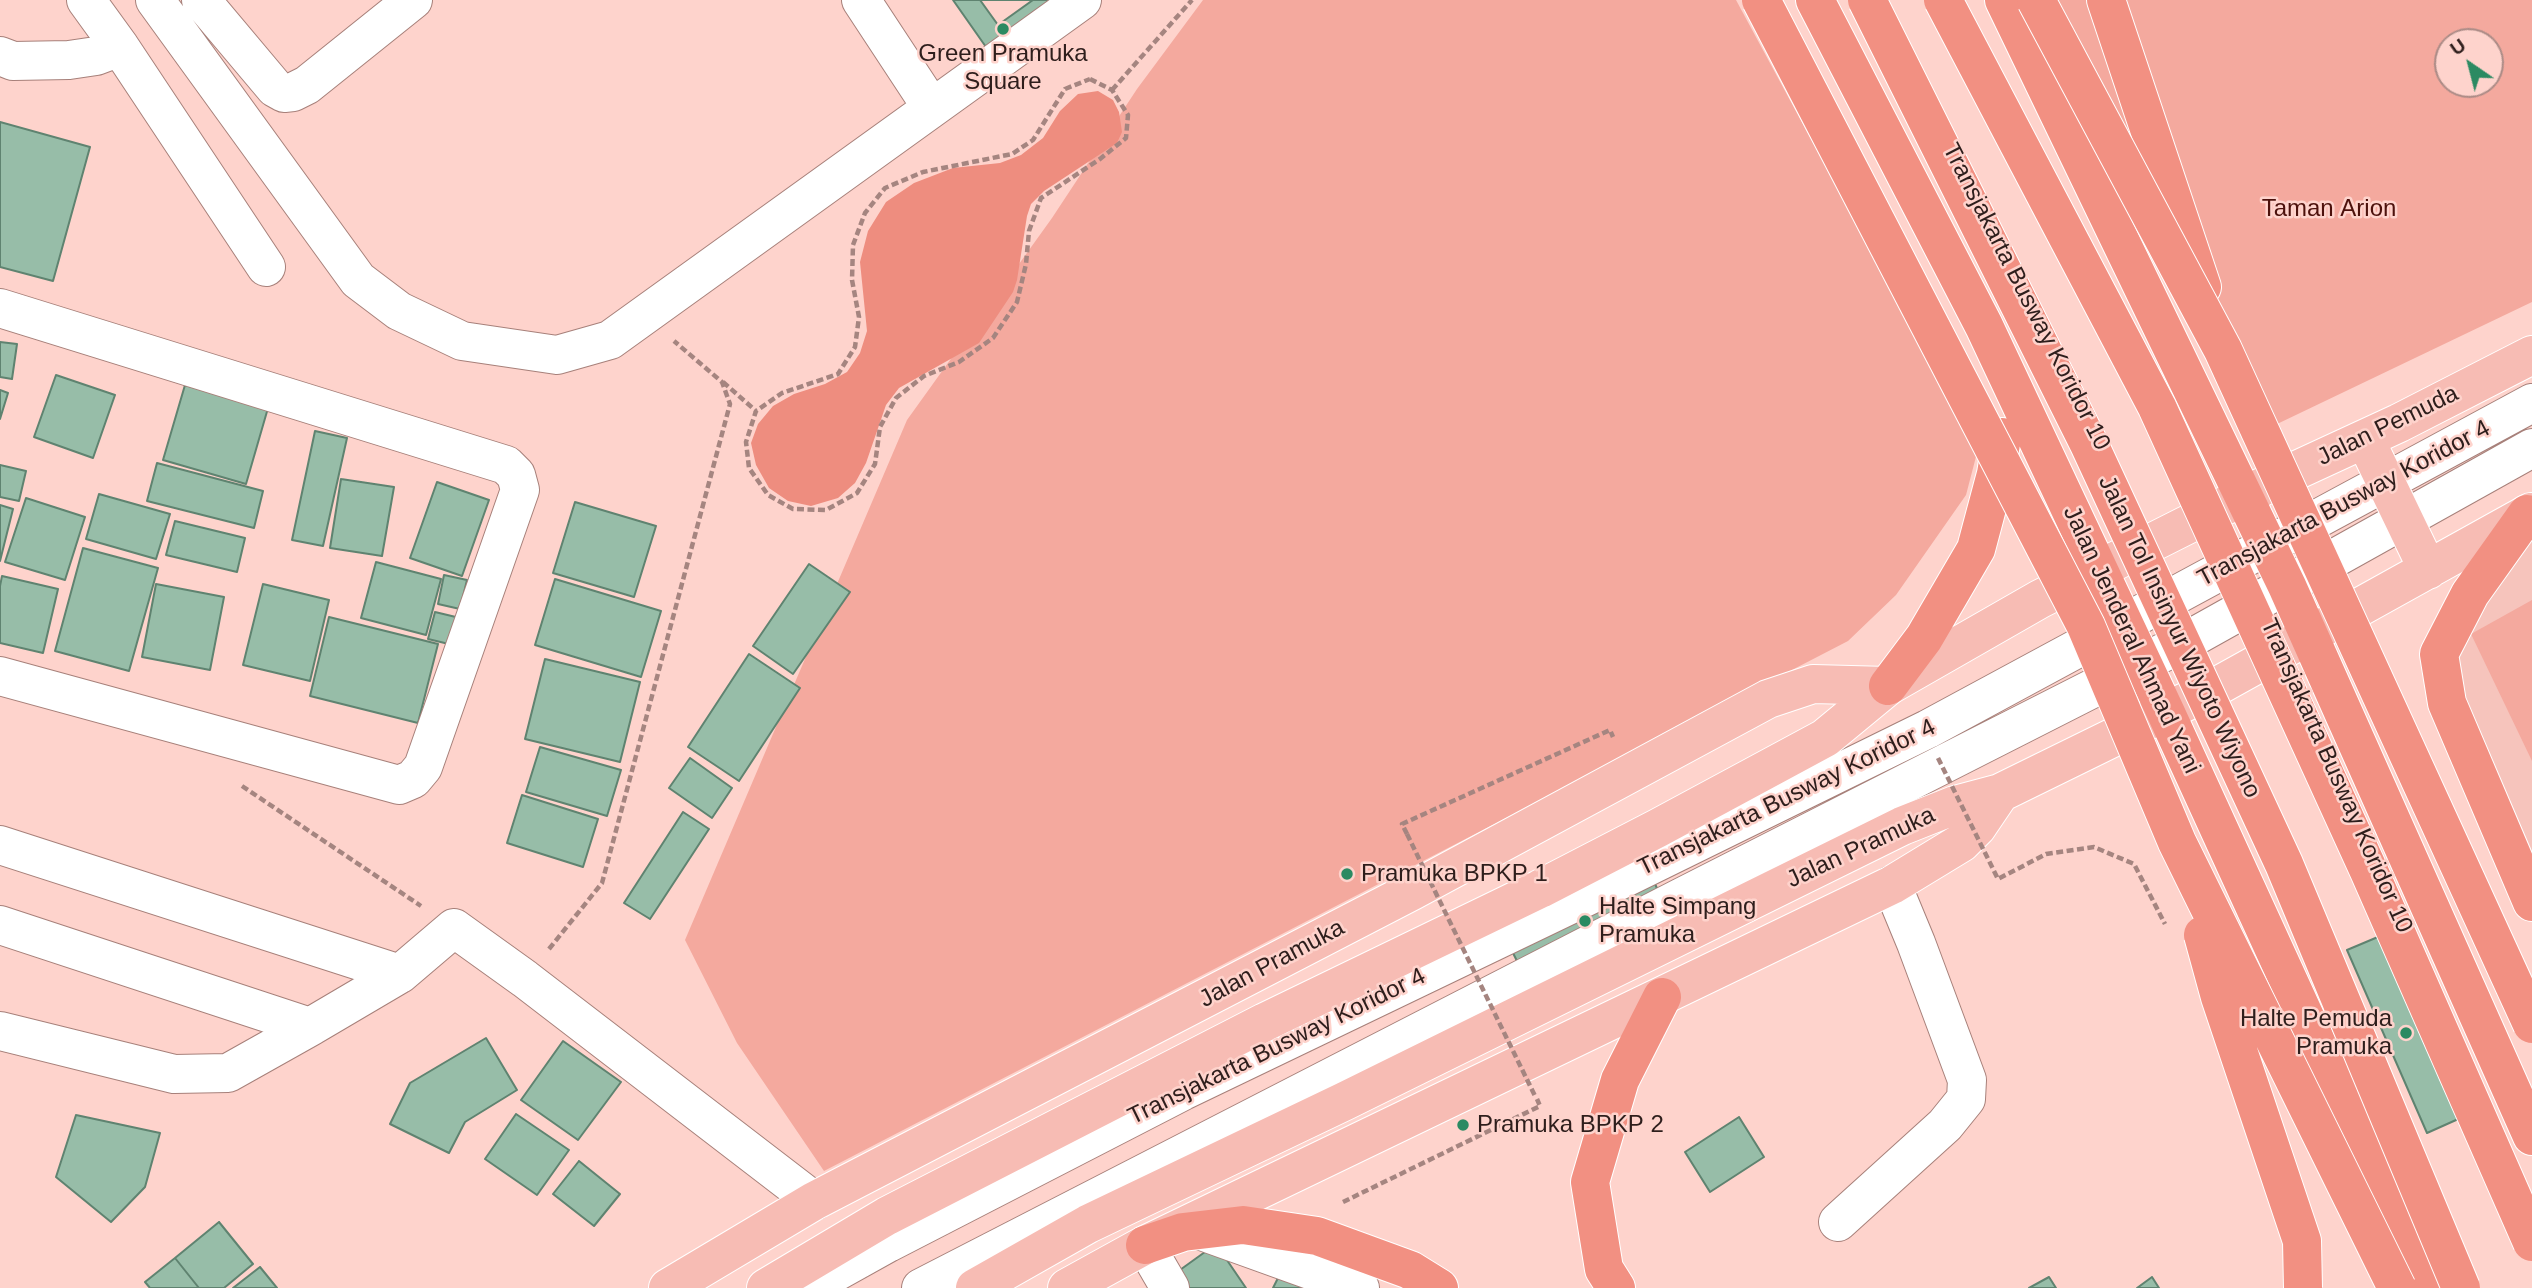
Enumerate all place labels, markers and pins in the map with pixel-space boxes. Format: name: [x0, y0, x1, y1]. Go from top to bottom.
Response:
marker: Green Pramuka Square: [995, 21, 1011, 37]
place label: Green Pramuka Square: [918, 40, 1088, 96]
place label: Pramuka BPKP 1: [1361, 860, 1548, 888]
marker: Pramuka BPKP 1: [1339, 866, 1355, 882]
place label: Halte Simpang Pramuka: [1599, 893, 1756, 949]
marker: Halte Simpang Pramuka: [1577, 913, 1593, 929]
place label: Halte Pemuda Pramuka: [2240, 1005, 2392, 1061]
marker: Halte Pemuda Pramuka: [2398, 1025, 2414, 1041]
place label: Pramuka BPKP 2: [1477, 1111, 1664, 1139]
marker: Pramuka BPKP 2: [1455, 1117, 1471, 1133]

